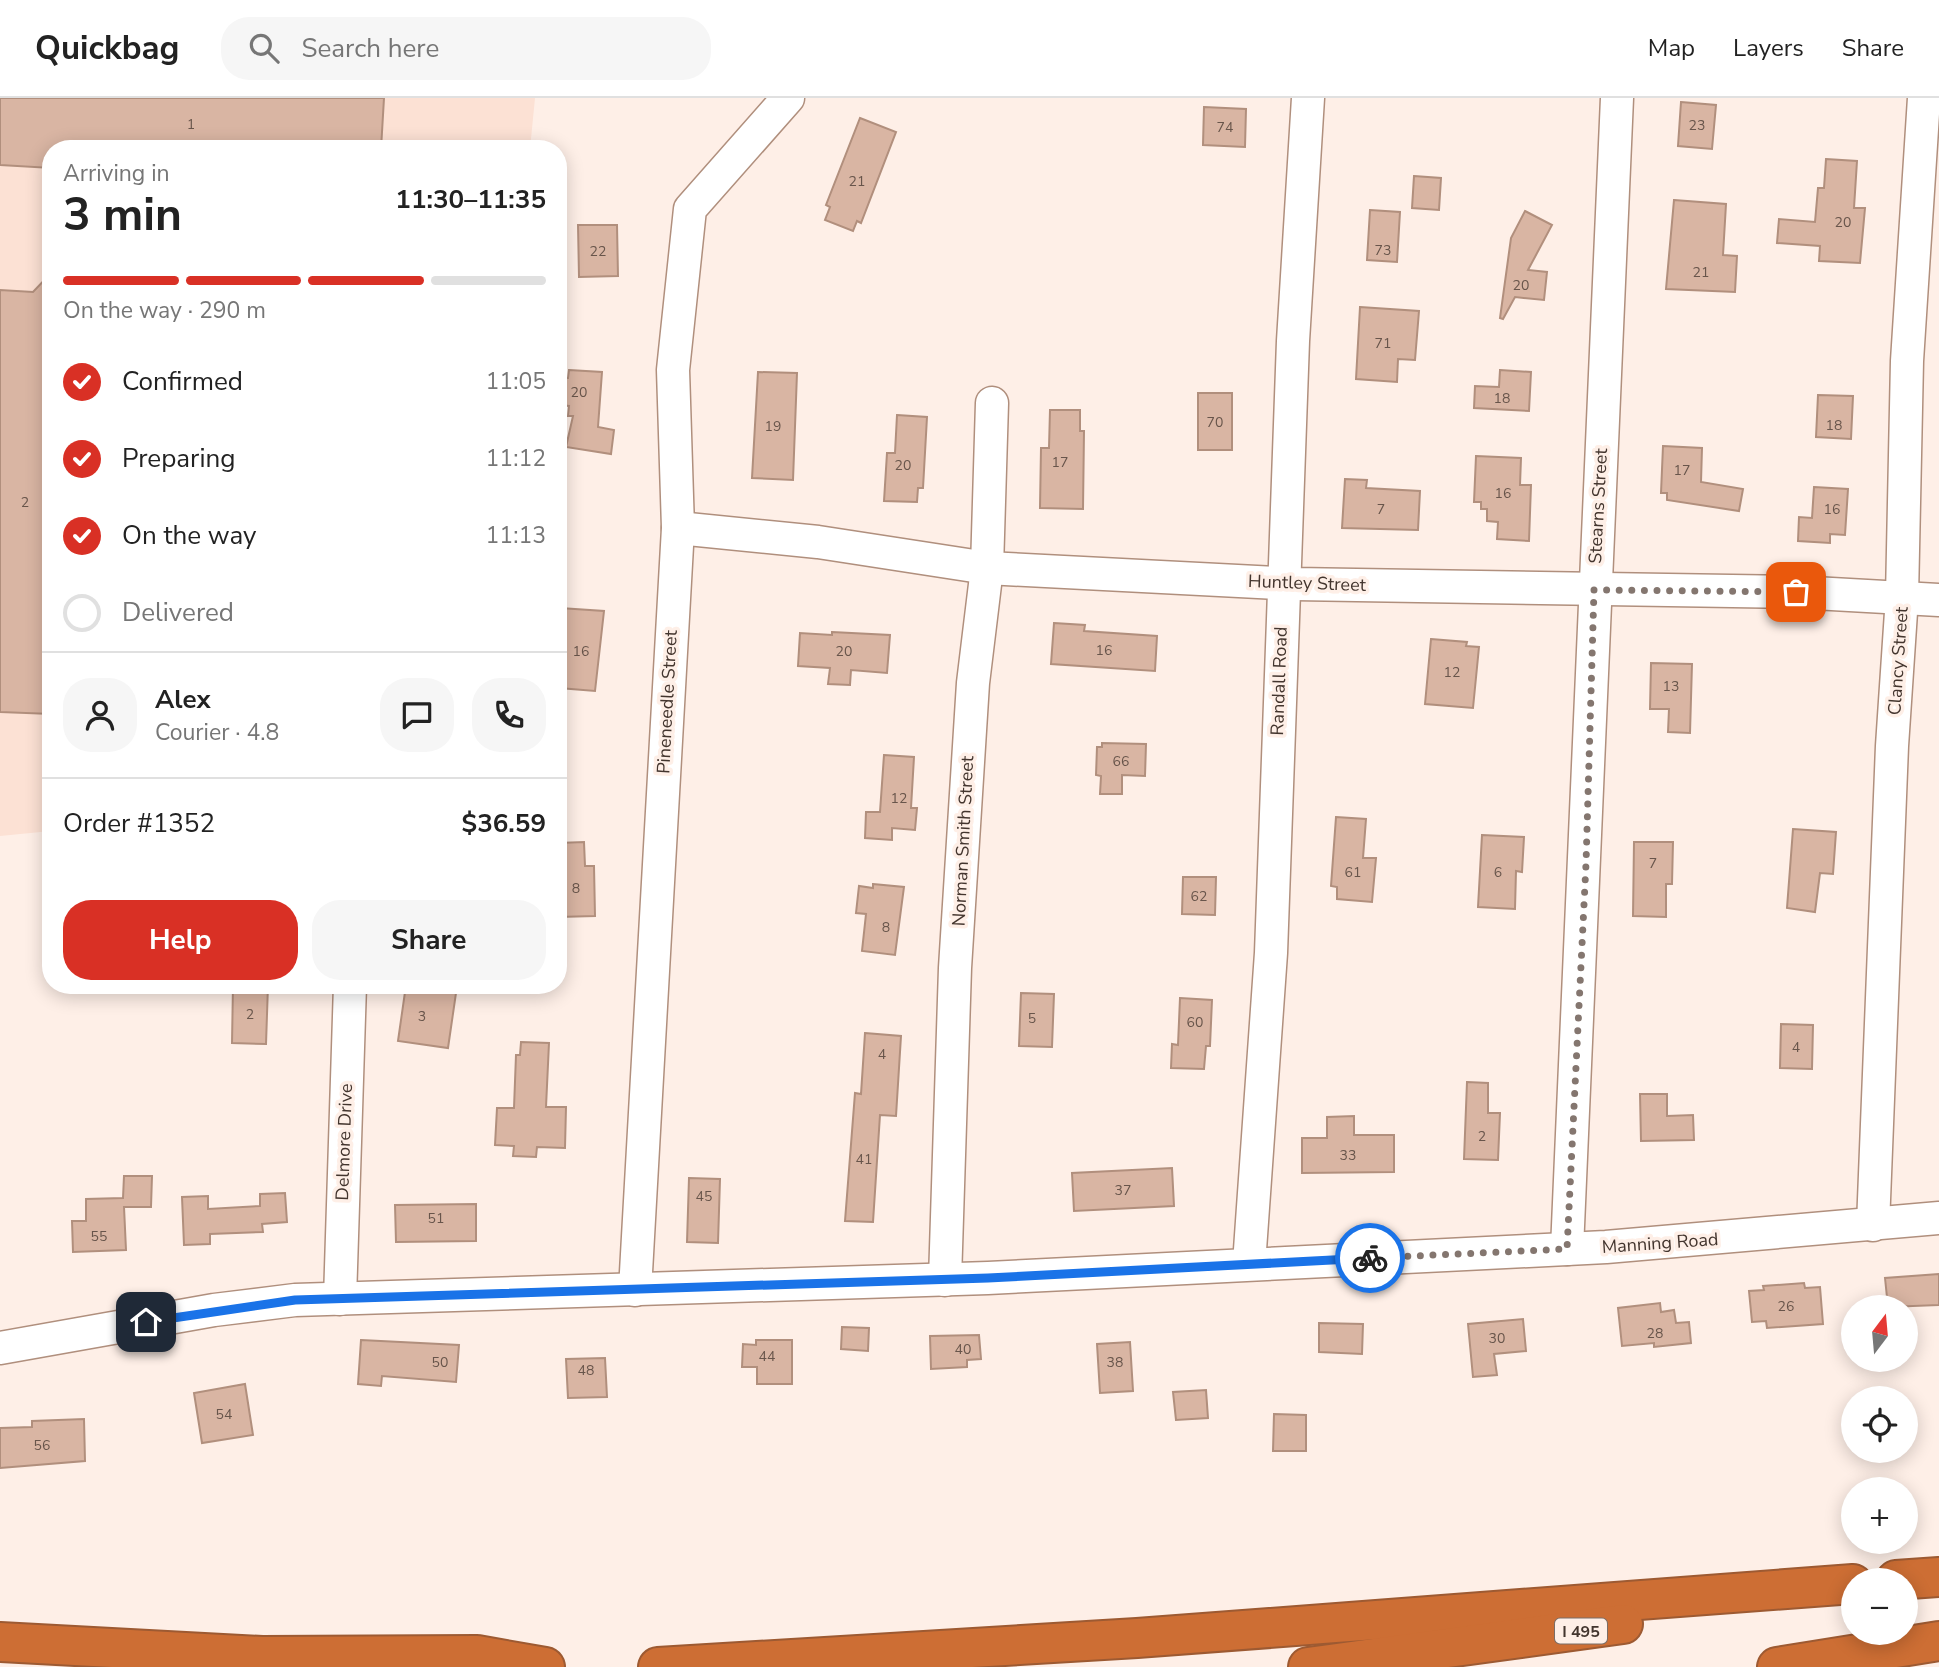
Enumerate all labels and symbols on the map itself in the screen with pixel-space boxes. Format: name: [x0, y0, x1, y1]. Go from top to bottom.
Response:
house number: 1: [187, 115, 195, 134]
house number: 23: [1689, 116, 1705, 135]
house number: 74: [1217, 118, 1233, 137]
house number: 21: [849, 172, 865, 191]
house number: 20: [1835, 213, 1851, 232]
house number: 73: [1375, 241, 1391, 260]
house number: 22: [590, 242, 606, 261]
house number: 21: [1693, 263, 1709, 282]
house number: 20: [1513, 276, 1529, 295]
house number: 71: [1375, 334, 1391, 353]
house number: 20: [571, 383, 587, 402]
house number: 18: [1494, 389, 1510, 408]
house number: 70: [1207, 413, 1223, 432]
house number: 18: [1826, 416, 1842, 435]
house number: 19: [765, 417, 781, 436]
street label: Stearns Street: [1583, 447, 1613, 564]
house number: 17: [1052, 453, 1068, 472]
house number: 20: [895, 456, 911, 475]
house number: 17: [1674, 461, 1690, 480]
house number: 16: [1495, 484, 1511, 503]
house number: 2: [21, 493, 29, 512]
house number: 7: [1377, 500, 1385, 519]
house number: 16: [1824, 500, 1840, 519]
pin: [1766, 562, 1826, 622]
street label: Huntley Street: [1248, 569, 1367, 597]
street label: Clancy Street: [1882, 605, 1914, 716]
street label: Randall Road: [1265, 626, 1293, 736]
street label: Pineneedle Street: [651, 629, 683, 774]
house number: 16: [1096, 641, 1112, 660]
house number: 16: [573, 642, 589, 661]
house number: 20: [836, 642, 852, 661]
house number: 12: [1444, 663, 1460, 682]
house number: 13: [1663, 677, 1679, 696]
house number: 66: [1113, 752, 1129, 771]
street label: Norman Smith Street: [947, 755, 979, 927]
house number: 12: [891, 789, 907, 808]
house number: 7: [1649, 854, 1657, 873]
house number: 61: [1345, 863, 1361, 882]
house number: 6: [1494, 863, 1502, 882]
house number: 8: [572, 879, 580, 898]
house number: 62: [1191, 887, 1207, 906]
house number: 8: [882, 918, 890, 937]
house number: 2: [246, 1005, 254, 1024]
house number: 3: [418, 1007, 426, 1026]
house number: 5: [1028, 1009, 1036, 1028]
house number: 60: [1187, 1013, 1203, 1032]
house number: 4: [1792, 1038, 1800, 1057]
house number: 4: [878, 1045, 886, 1064]
street label: Delmore Drive: [330, 1083, 358, 1201]
house number: 2: [1478, 1127, 1486, 1146]
house number: 33: [1340, 1146, 1356, 1165]
house number: 41: [856, 1150, 872, 1169]
house number: 37: [1115, 1181, 1131, 1200]
house number: 45: [696, 1187, 712, 1206]
house number: 51: [428, 1209, 444, 1228]
courier: [1335, 1223, 1405, 1293]
house number: 55: [91, 1227, 107, 1246]
street label: Manning Road: [1601, 1227, 1719, 1259]
pin: [116, 1292, 176, 1352]
north arrow: [1841, 1295, 1918, 1372]
house number: 26: [1778, 1297, 1794, 1316]
house number: 28: [1647, 1324, 1663, 1343]
house number: 30: [1489, 1329, 1505, 1348]
house number: 40: [955, 1340, 971, 1359]
house number: 44: [759, 1347, 775, 1366]
house number: 50: [432, 1353, 448, 1372]
house number: 38: [1107, 1353, 1123, 1372]
house number: 48: [578, 1361, 594, 1380]
house number: 54: [216, 1405, 232, 1424]
house number: 56: [34, 1436, 50, 1455]
road number: I 495: [1555, 1618, 1607, 1644]

